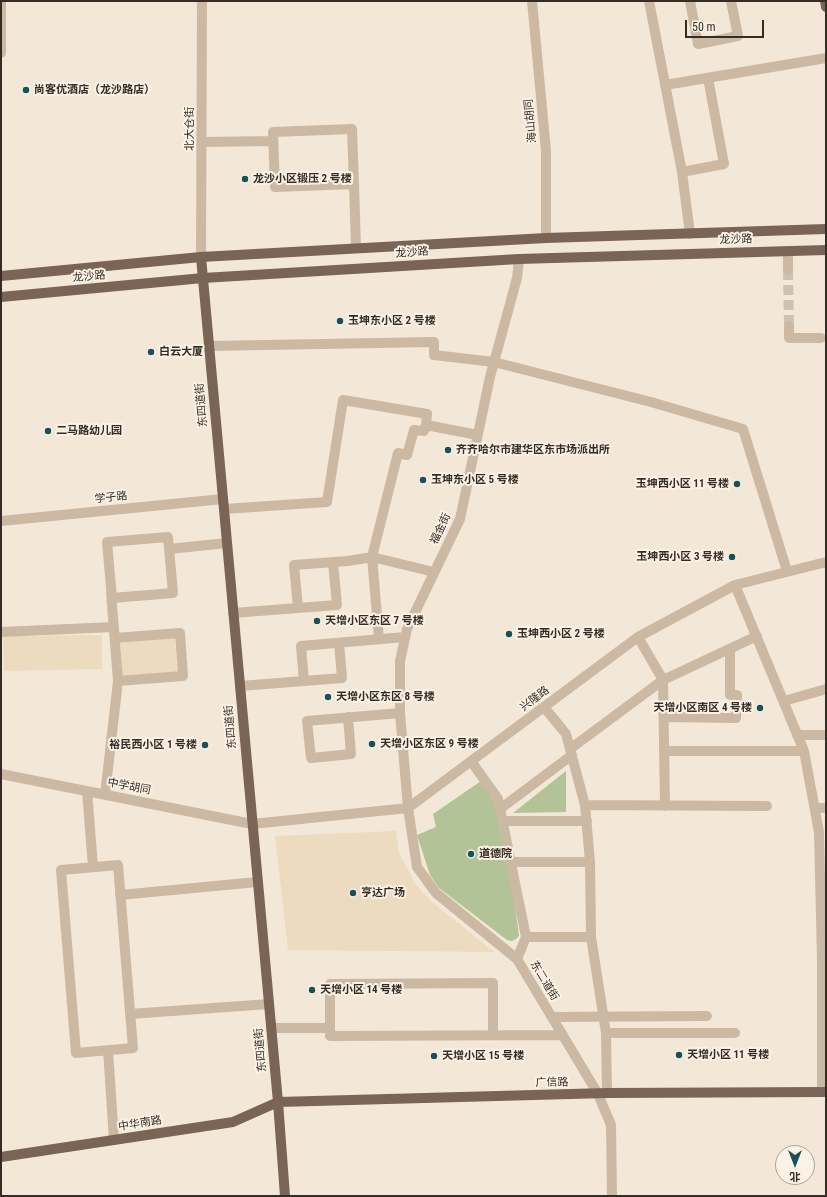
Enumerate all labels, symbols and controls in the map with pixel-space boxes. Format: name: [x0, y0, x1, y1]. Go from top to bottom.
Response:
scale bar: [687, 12, 766, 38]
text: 50 m: [692, 20, 716, 34]
place label: 尚客优酒店（龙沙路店）: [34, 83, 155, 97]
marker: 尚客优酒店（龙沙路店）: [21, 85, 31, 95]
street label: 海山胡同: [523, 99, 539, 143]
street label: 北大仓街: [183, 107, 197, 151]
place label: 龙沙小区锻压 2 号楼: [253, 172, 352, 186]
marker: 龙沙小区锻压 2 号楼: [240, 174, 250, 184]
street label: 龙沙路: [719, 233, 753, 247]
street label: 龙沙路: [395, 245, 429, 261]
street label: 龙沙路: [72, 269, 106, 285]
place label: 玉坤东小区 2 号楼: [348, 314, 436, 328]
marker: 玉坤东小区 2 号楼: [335, 316, 345, 326]
place label: 白云大厦: [159, 345, 203, 359]
marker: 白云大厦: [146, 347, 156, 357]
street label: 东四道街: [194, 383, 210, 427]
place label: 二马路幼儿园: [56, 424, 122, 438]
marker: 二马路幼儿园: [43, 426, 53, 436]
place label: 齐齐哈尔市建华区东市场派出所: [456, 443, 610, 457]
marker: 齐齐哈尔市建华区东市场派出所: [443, 445, 453, 455]
place label: 玉坤东小区 5 号楼: [431, 473, 519, 487]
marker: 玉坤东小区 5 号楼: [418, 475, 428, 485]
place label: 玉坤西小区 11 号楼: [636, 477, 729, 491]
marker: 玉坤西小区 11 号楼: [732, 479, 742, 489]
street label: 学子路: [94, 490, 128, 506]
street label: 福金街: [428, 511, 454, 547]
place label: 玉坤西小区 3 号楼: [636, 550, 724, 564]
marker: 玉坤西小区 3 号楼: [727, 552, 737, 562]
place label: 天增小区东区 7 号楼: [325, 614, 424, 628]
marker: 天增小区东区 7 号楼: [312, 616, 322, 626]
place label: 玉坤西小区 2 号楼: [517, 627, 605, 641]
marker: 玉坤西小区 2 号楼: [504, 629, 514, 639]
street label: 兴隆路: [518, 684, 552, 714]
place label: 天增小区东区 8 号楼: [336, 690, 435, 704]
marker: 天增小区东区 8 号楼: [323, 692, 333, 702]
place label: 天增小区南区 4 号楼: [653, 701, 752, 715]
marker: 天增小区南区 4 号楼: [755, 703, 765, 713]
street label: 东四道街: [223, 705, 239, 749]
place label: 天增小区东区 9 号楼: [380, 737, 479, 751]
place label: 裕民西小区 1 号楼: [109, 738, 197, 752]
marker: 天增小区东区 9 号楼: [367, 739, 377, 749]
marker: 裕民西小区 1 号楼: [200, 740, 210, 750]
street label: 中学胡同: [106, 776, 152, 798]
place label: 道德院: [479, 847, 512, 861]
marker: 道德院: [466, 849, 476, 859]
place label: 亨达广场: [361, 886, 405, 900]
marker: 亨达广场: [348, 888, 358, 898]
street label: 东二道街: [527, 959, 561, 1003]
place label: 天增小区 14 号楼: [320, 983, 402, 997]
marker: 天增小区 14 号楼: [307, 985, 317, 995]
street label: 东四道街: [253, 1028, 269, 1072]
place label: 天增小区 11 号楼: [687, 1048, 769, 1062]
place label: 天增小区 15 号楼: [442, 1049, 524, 1063]
marker: 天增小区 11 号楼: [674, 1050, 684, 1060]
marker: 天增小区 15 号楼: [429, 1051, 439, 1061]
street label: 广信路: [535, 1076, 569, 1090]
street label: 中华南路: [117, 1114, 163, 1134]
north arrow: [775, 1145, 815, 1185]
text: 北: [790, 1170, 801, 1183]

